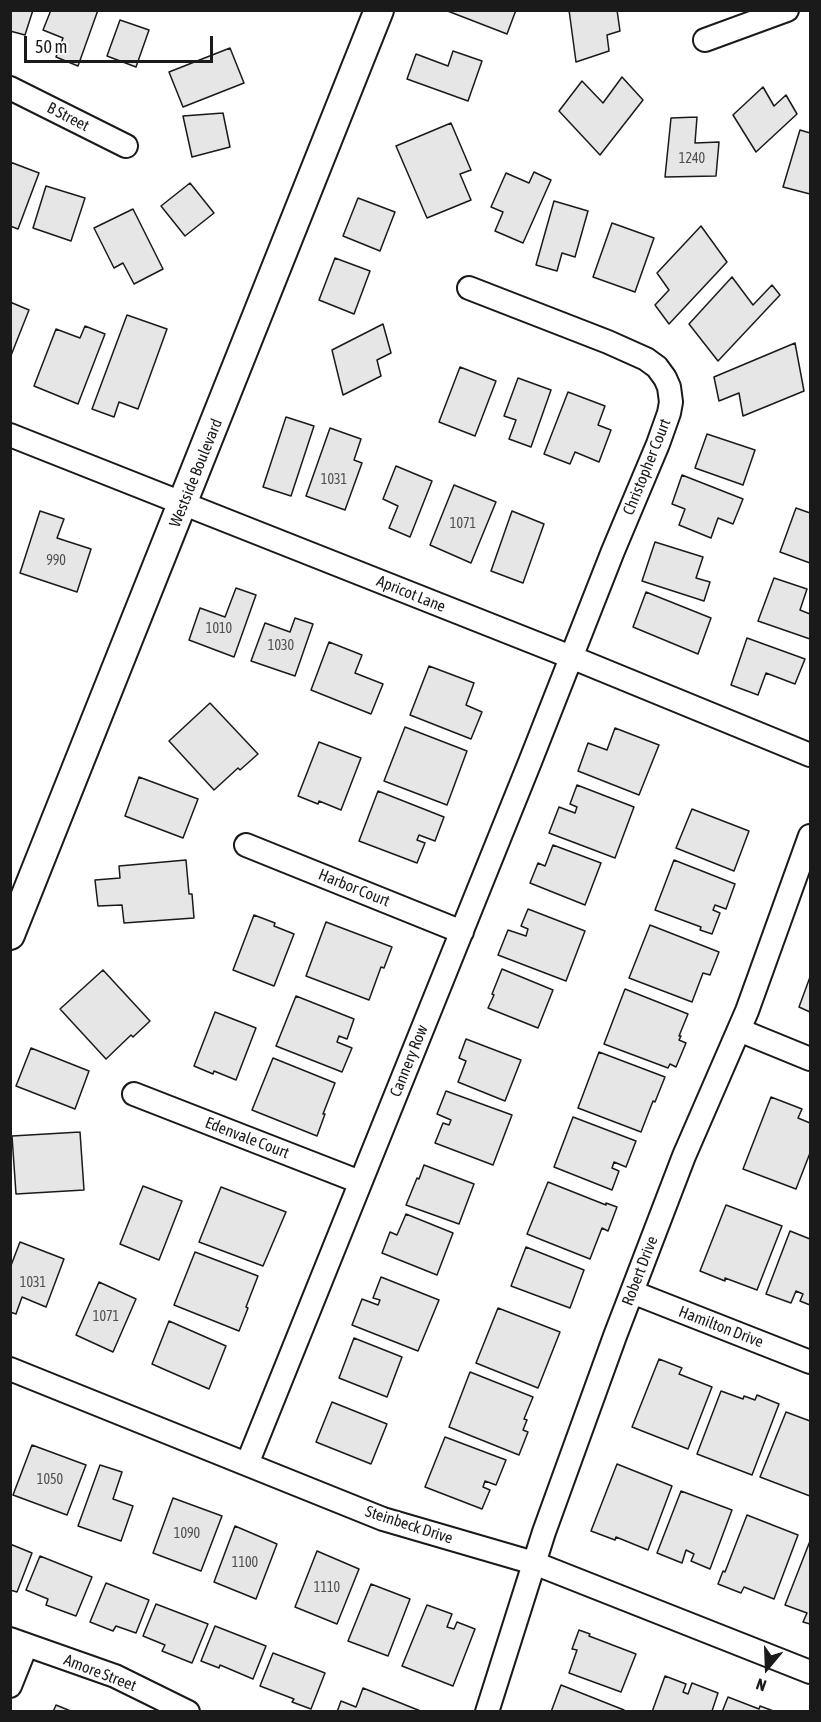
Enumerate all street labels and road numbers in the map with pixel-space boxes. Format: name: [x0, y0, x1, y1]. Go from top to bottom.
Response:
street label: B Street: [44, 98, 92, 136]
street label: Westside Boulevard: [166, 416, 226, 530]
street label: Christopher Court: [619, 416, 675, 518]
street label: Apricot Lane: [374, 571, 448, 617]
street label: Harbor Court: [316, 865, 392, 911]
street label: Cannery Row: [386, 1022, 432, 1100]
street label: Edenvale Court: [202, 1113, 292, 1163]
street label: Robert Drive: [618, 1234, 662, 1308]
street label: Hamilton Drive: [676, 1302, 766, 1352]
street label: Steinbeck Drive: [363, 1502, 455, 1548]
street label: Amore Street: [61, 1650, 139, 1696]

